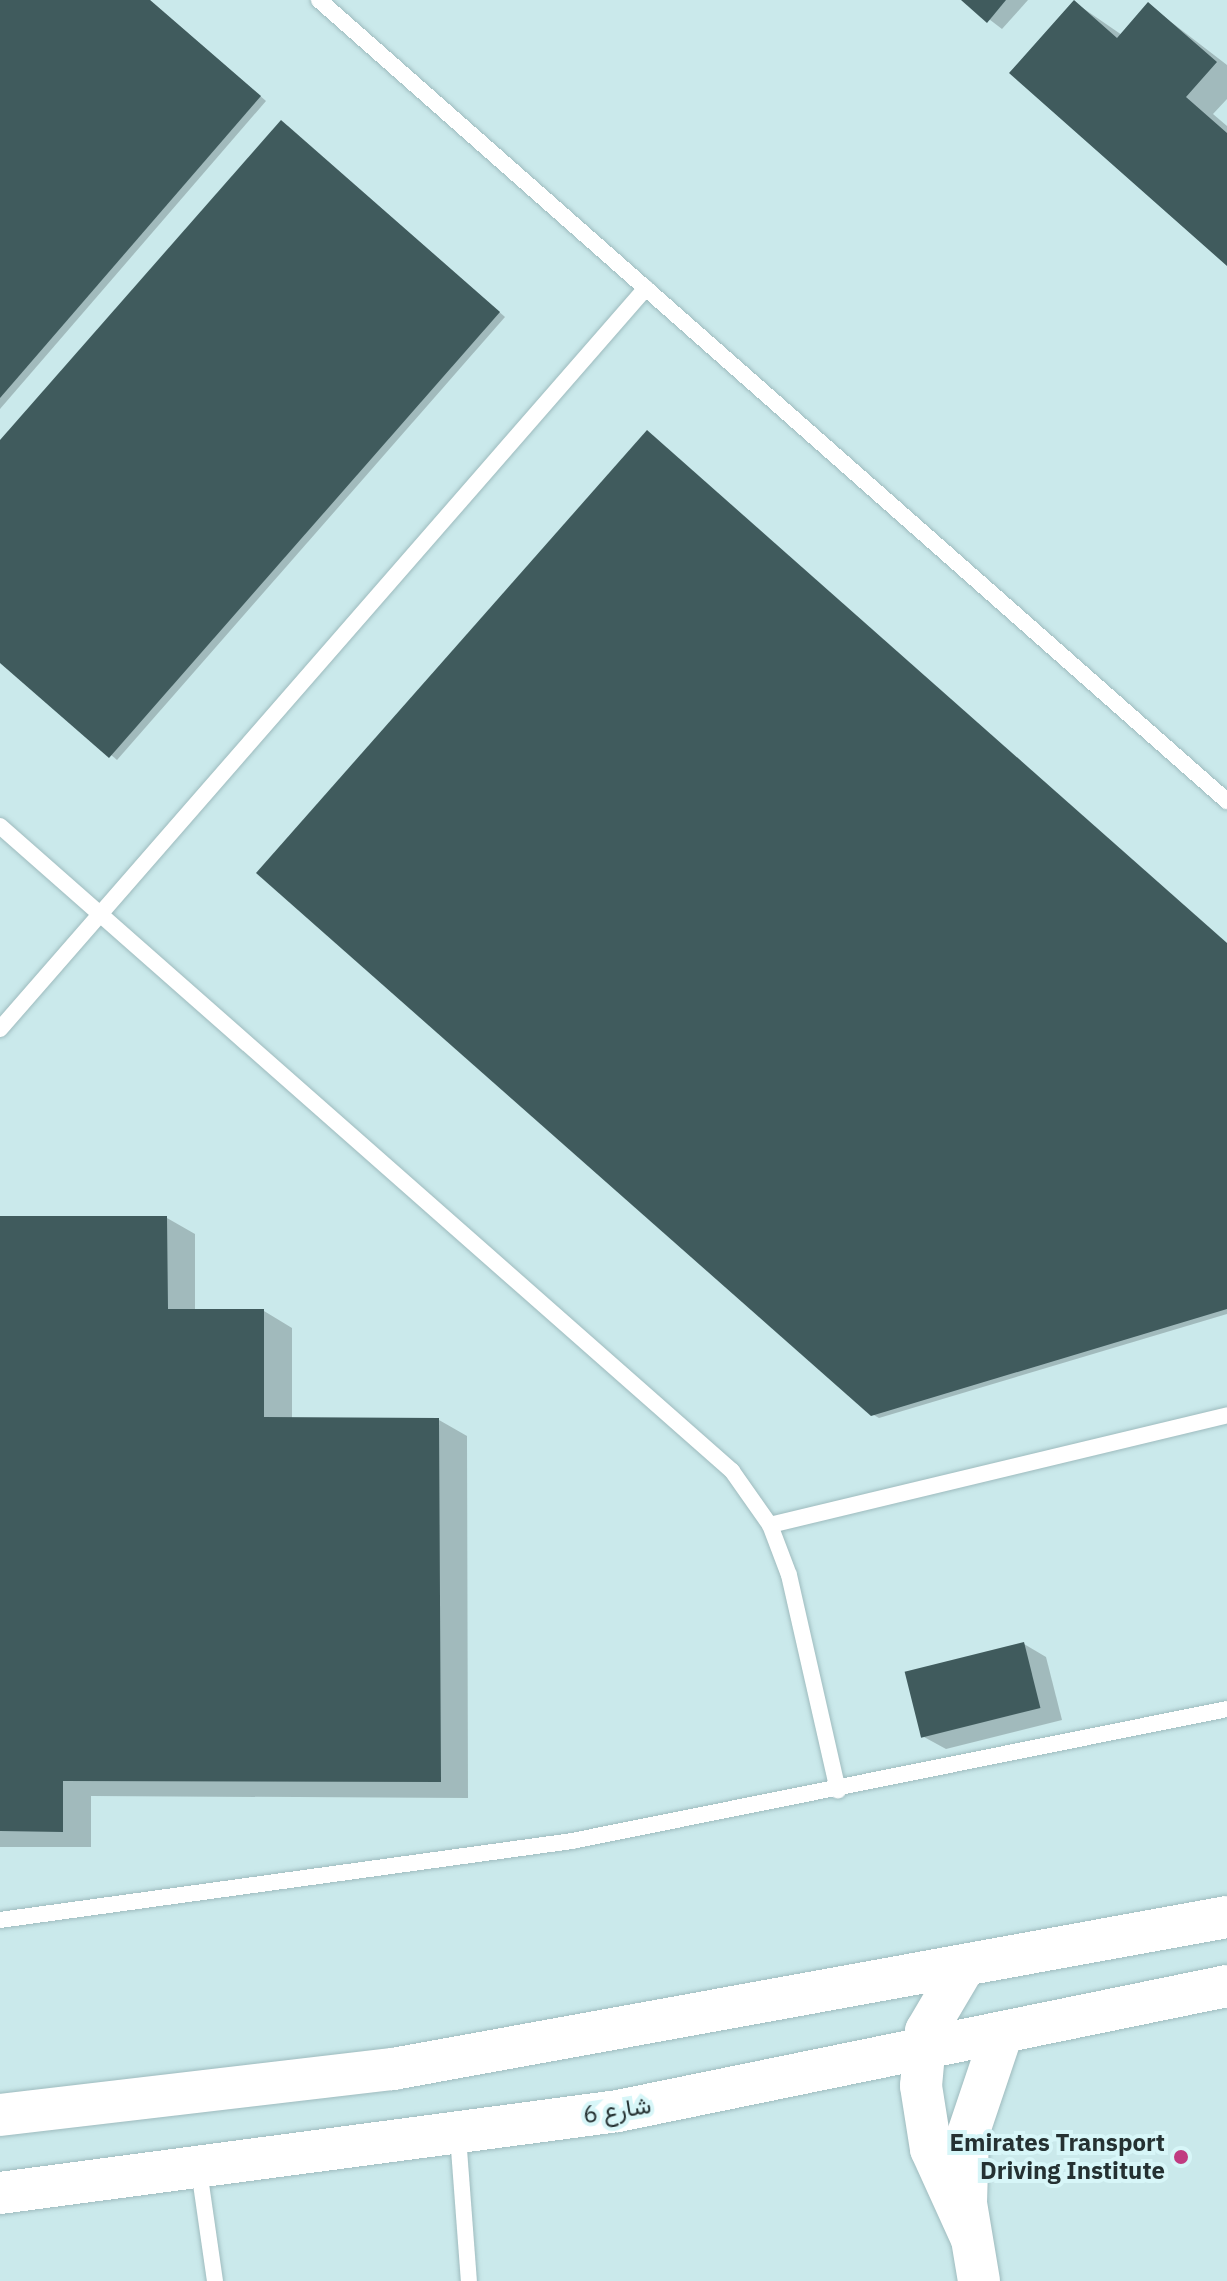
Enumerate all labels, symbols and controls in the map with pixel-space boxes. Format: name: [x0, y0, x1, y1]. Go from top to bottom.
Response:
street label: شارع 6: [581, 2090, 653, 2130]
place label: Emirates Transport Driving Institute: [949, 2129, 1165, 2185]
marker: Emirates Transport Driving Institute: [1172, 2148, 1190, 2166]

